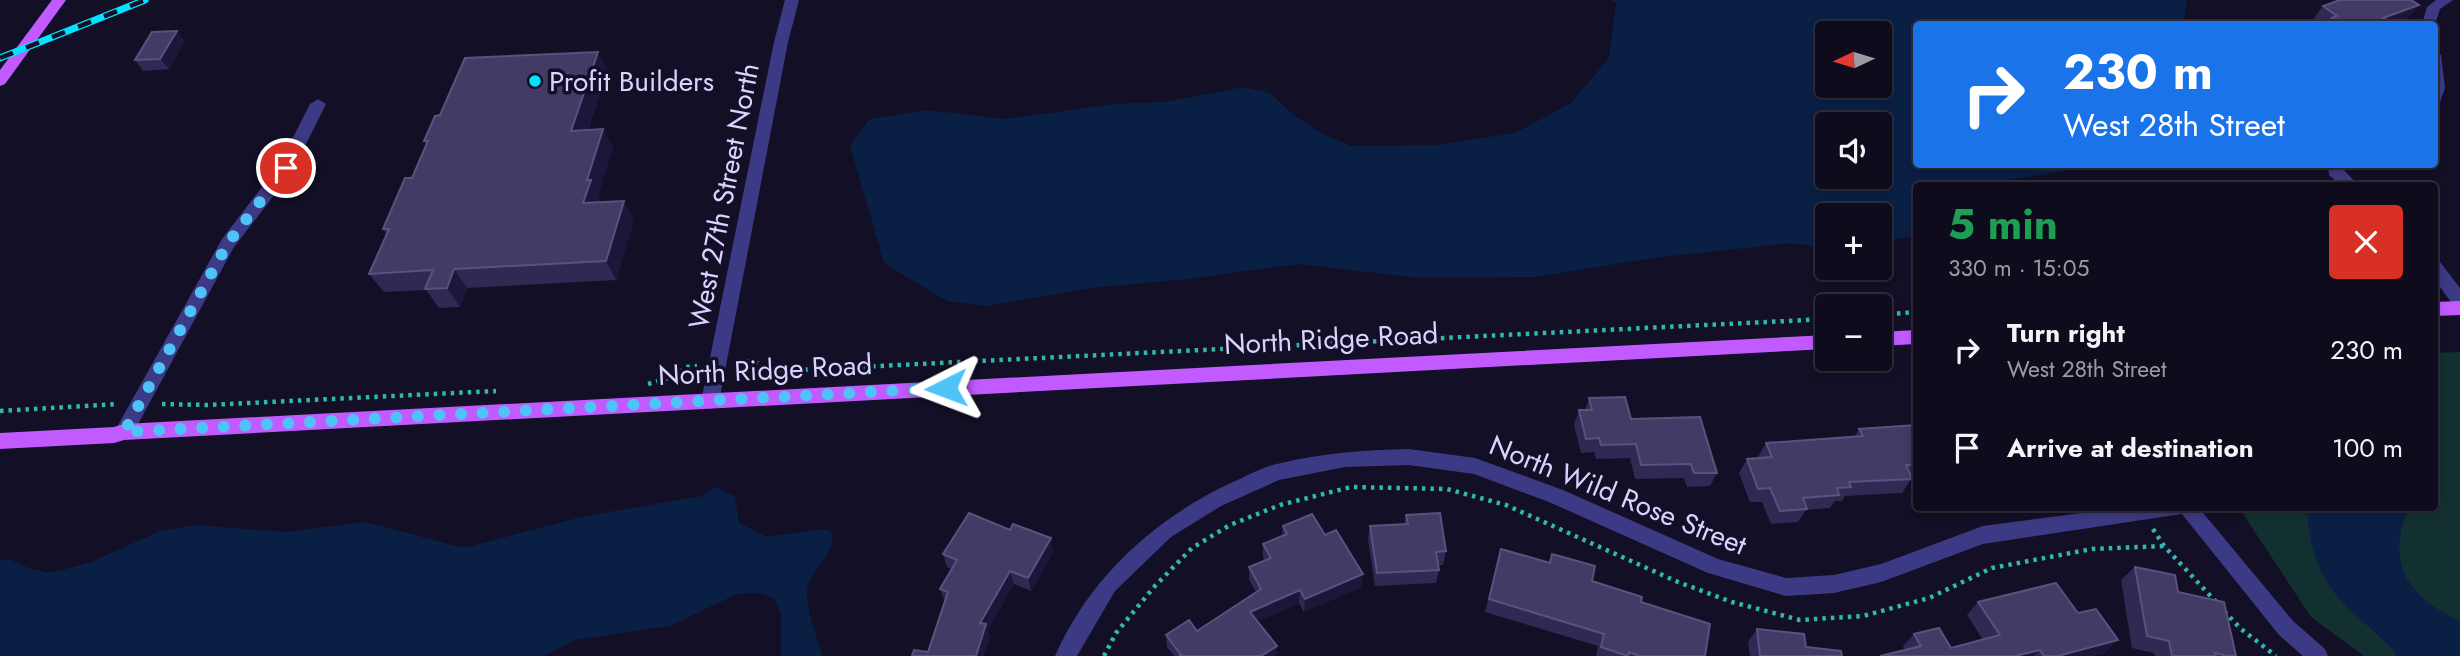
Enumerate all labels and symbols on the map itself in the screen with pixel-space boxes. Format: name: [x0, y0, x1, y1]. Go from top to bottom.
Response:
north arrow: [1815, 21, 1892, 98]
street label: West 27th Street North: [678, 60, 770, 332]
place label: Profit Builders: [549, 61, 714, 102]
marker: Profit Builders: [527, 73, 543, 89]
pin: [256, 138, 316, 198]
street label: North Ridge Road: [1223, 313, 1439, 365]
street label: North Ridge Road: [657, 344, 873, 396]
position arrow: [909, 351, 983, 425]
street label: North Wild Rose Street: [1483, 425, 1753, 565]

